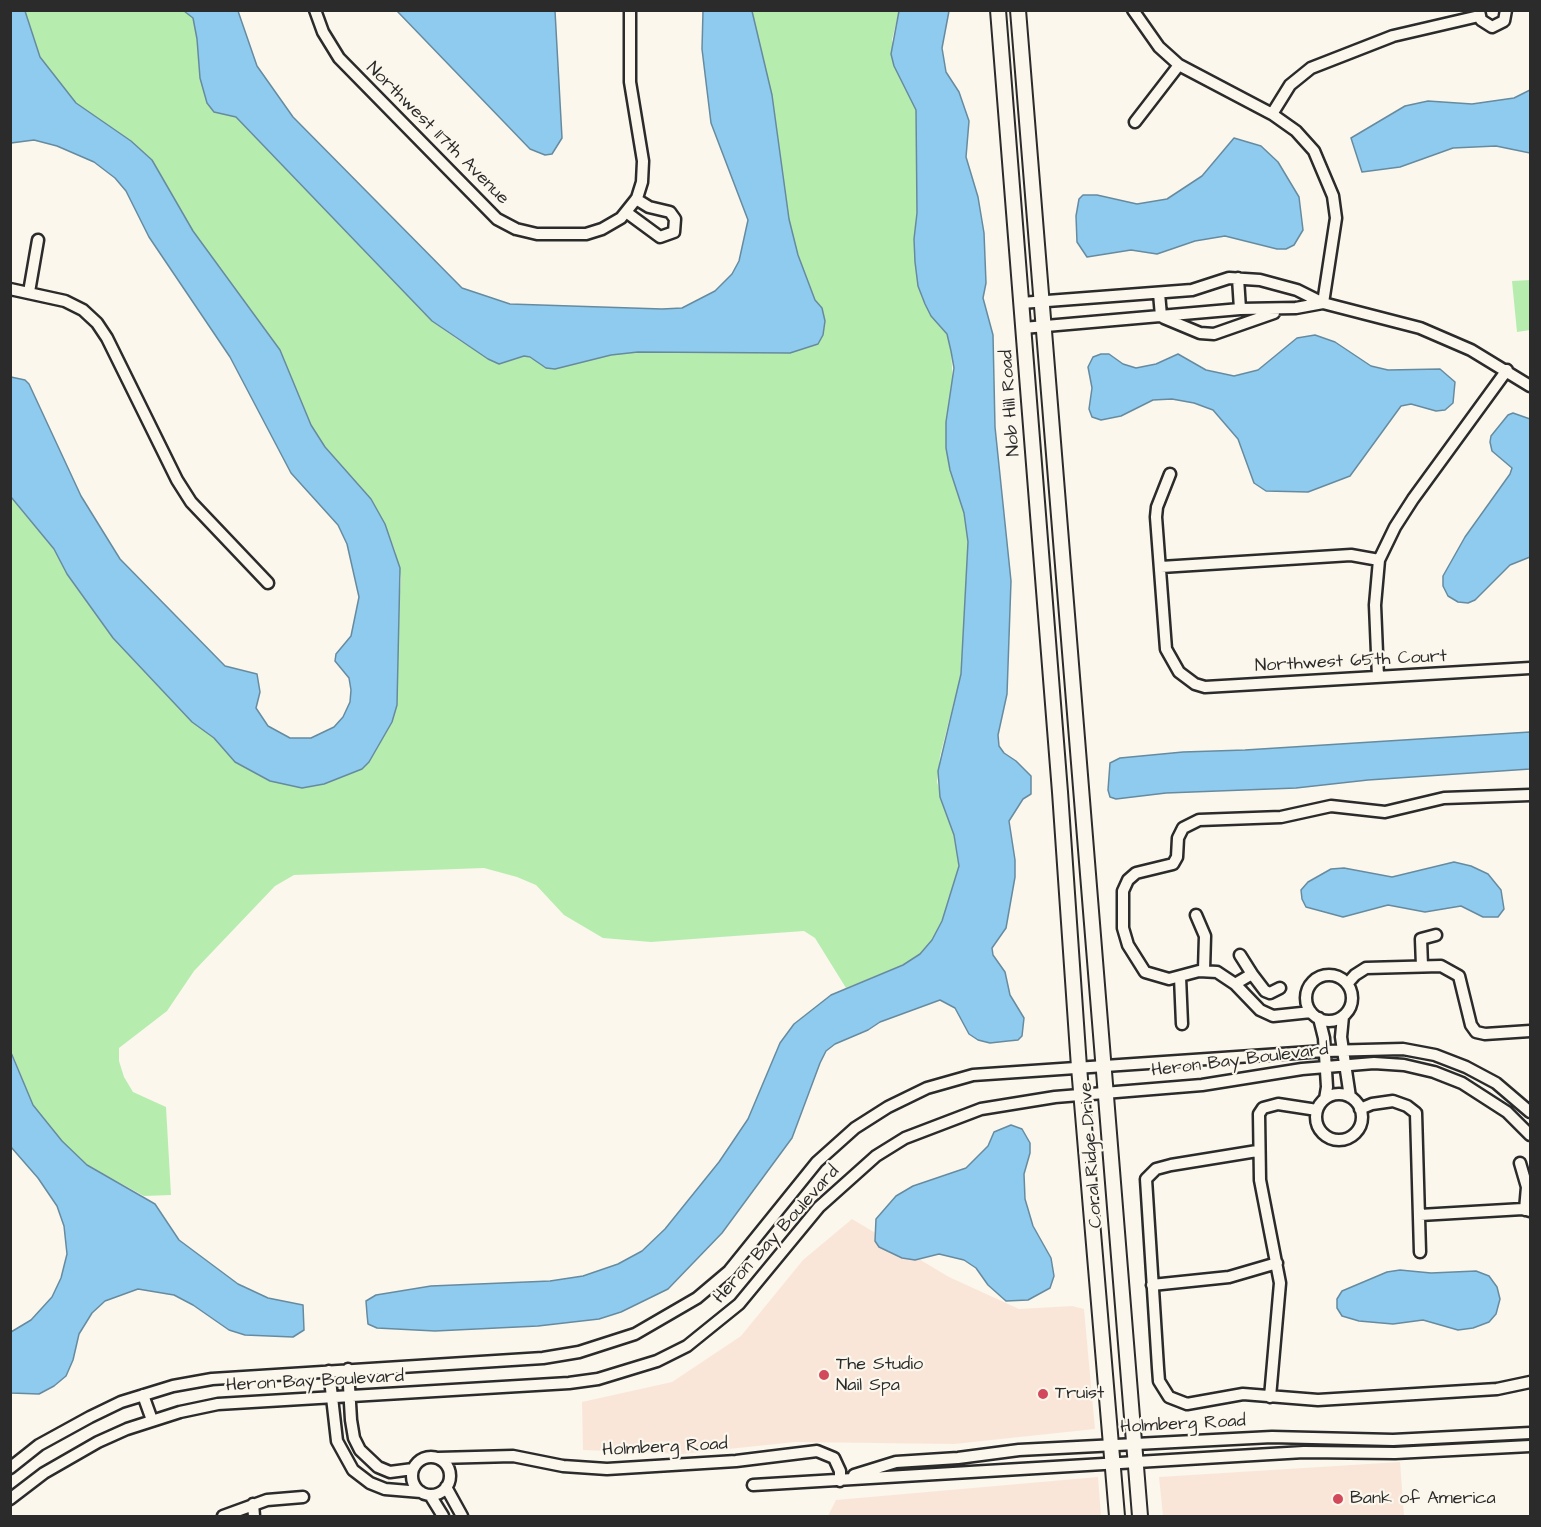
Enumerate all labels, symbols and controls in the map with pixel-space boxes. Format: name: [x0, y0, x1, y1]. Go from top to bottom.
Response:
street label: Northwest 117th Avenue: [361, 58, 513, 210]
street label: Nob Hill Road: [997, 349, 1025, 457]
street label: Northwest 65th Court: [1255, 646, 1447, 678]
street label: Heron Bay Boulevard: [1150, 1039, 1330, 1083]
street label: Coral Ridge Drive: [1076, 1081, 1108, 1229]
street label: Heron Bay Boulevard: [709, 1162, 845, 1308]
place label: The Studio Nail Spa: [836, 1354, 923, 1396]
street label: Heron Bay Boulevard: [225, 1367, 405, 1397]
marker: The Studio Nail Spa: [817, 1368, 831, 1382]
place label: Truist: [1055, 1383, 1104, 1405]
marker: Truist: [1036, 1387, 1050, 1401]
street label: Holmberg Road: [1120, 1411, 1246, 1439]
street label: Holmberg Road: [602, 1434, 728, 1462]
place label: Bank of America: [1350, 1488, 1496, 1510]
marker: Bank of America: [1331, 1492, 1345, 1506]

